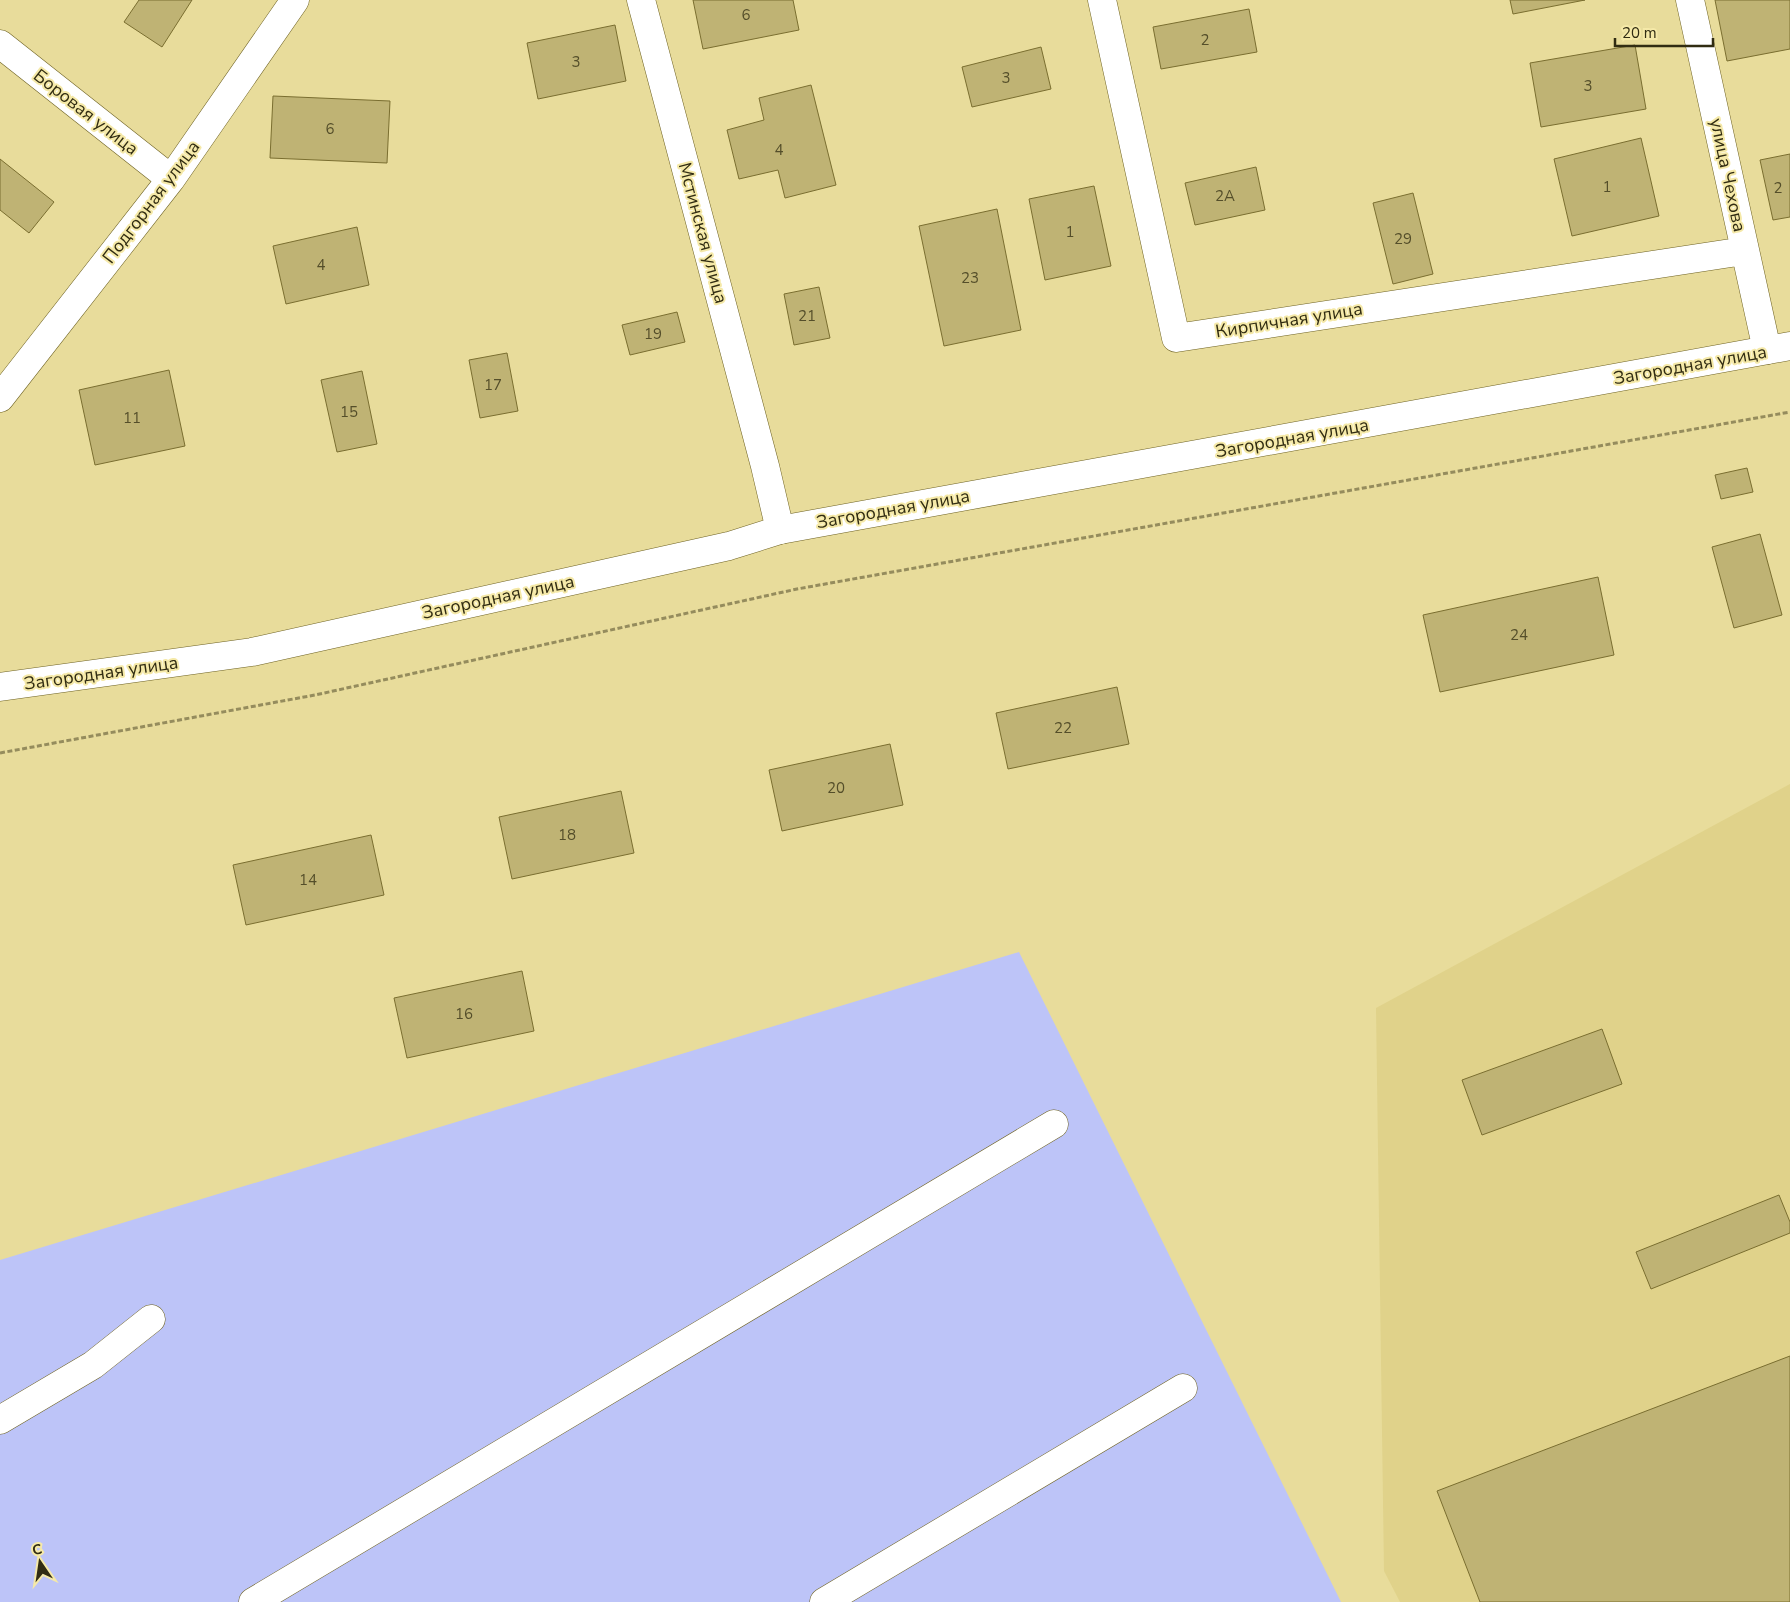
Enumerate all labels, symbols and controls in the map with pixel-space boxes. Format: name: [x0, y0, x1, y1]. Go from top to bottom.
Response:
house number: 6: [741, 5, 751, 25]
scale bar: [1615, 15, 1712, 47]
text: 20 m: [1622, 23, 1657, 43]
house number: 2: [1200, 30, 1210, 50]
house number: 3: [571, 52, 581, 72]
street label: Боровая улица: [29, 63, 143, 161]
house number: 3: [1001, 68, 1011, 88]
house number: 3: [1583, 76, 1593, 96]
street label: улица Чехова: [1704, 116, 1752, 234]
house number: 6: [325, 119, 335, 139]
street label: Подгорная улица: [97, 136, 205, 268]
house number: 4: [774, 140, 784, 160]
street label: Мстинская улица: [673, 160, 733, 306]
house number: 1: [1602, 177, 1612, 197]
house number: 2: [1773, 178, 1783, 198]
house number: 2А: [1215, 186, 1235, 206]
house number: 1: [1065, 222, 1075, 242]
house number: 29: [1394, 229, 1412, 249]
house number: 4: [316, 255, 326, 275]
house number: 23: [961, 268, 979, 288]
street label: Кирпичная улица: [1214, 297, 1364, 343]
house number: 21: [798, 306, 816, 326]
house number: 19: [644, 324, 662, 344]
street label: Загородная улица: [1611, 340, 1769, 390]
house number: 17: [484, 375, 502, 395]
house number: 15: [340, 402, 358, 422]
house number: 11: [123, 408, 141, 428]
street label: Загородная улица: [1213, 413, 1371, 463]
street label: Загородная улица: [814, 484, 972, 534]
street label: Загородная улица: [419, 569, 577, 625]
house number: 24: [1510, 625, 1528, 645]
street label: Загородная улица: [22, 650, 180, 696]
house number: 22: [1054, 718, 1072, 738]
house number: 20: [827, 778, 845, 798]
house number: 18: [558, 825, 576, 845]
house number: 14: [299, 870, 317, 890]
house number: 16: [455, 1004, 473, 1024]
north arrow: [15, 1537, 65, 1587]
text: С: [30, 1539, 44, 1560]

